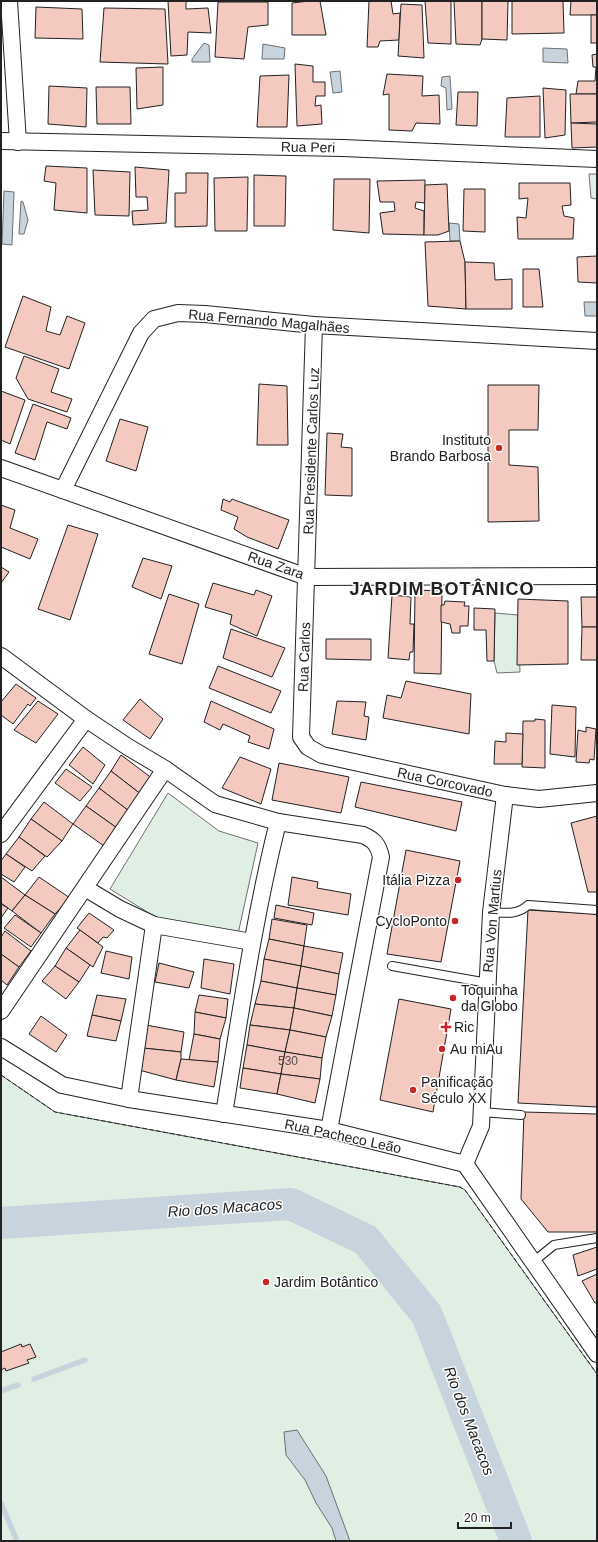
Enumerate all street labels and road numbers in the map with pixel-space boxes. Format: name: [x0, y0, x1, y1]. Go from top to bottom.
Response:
street label: Rua Peri: [281, 139, 335, 155]
street label: Rua Fernando Magalhães: [188, 306, 350, 336]
street label: Rua Presidente Carlos Luz: [300, 367, 322, 535]
street label: Rua Zara: [246, 548, 306, 582]
street label: Rua Carlos: [295, 622, 313, 692]
street label: Rua Corcovado: [396, 764, 494, 800]
street label: Rua Von Martius: [480, 869, 504, 973]
street label: Rua Pacheco Leão: [283, 1116, 403, 1156]

